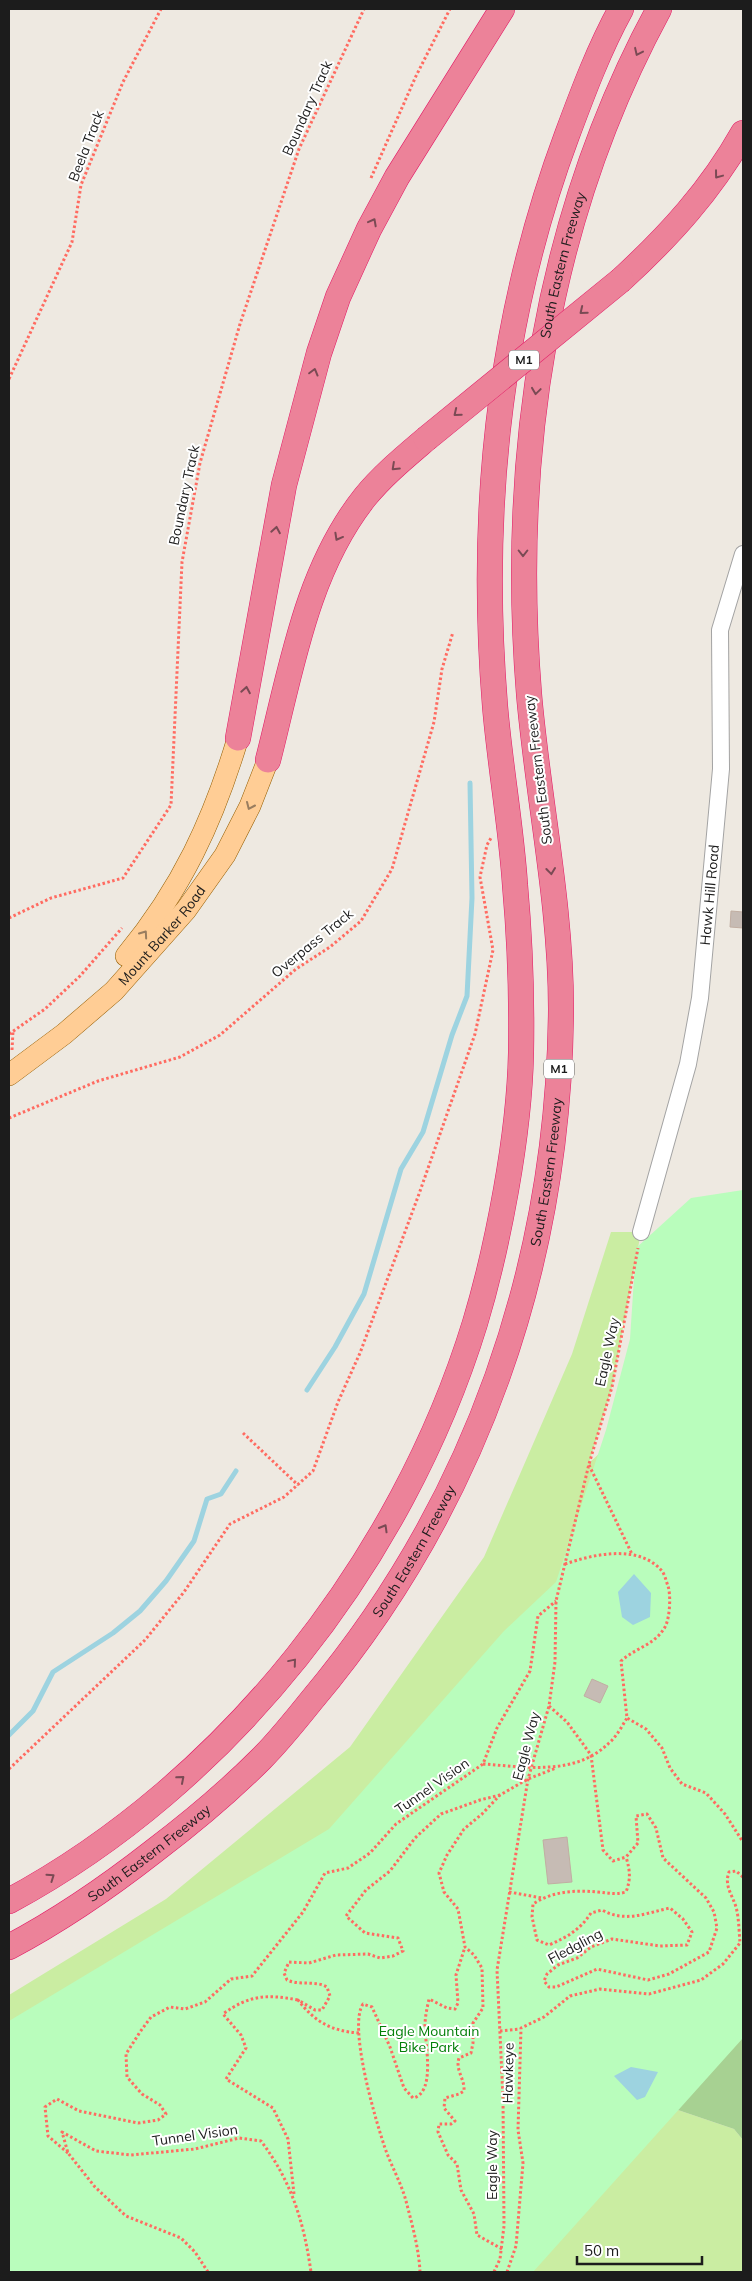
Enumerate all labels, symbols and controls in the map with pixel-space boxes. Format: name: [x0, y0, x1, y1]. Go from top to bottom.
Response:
one-way arrow: [634, 47, 644, 56]
street label: Boundary Track: [278, 57, 336, 158]
street label: Beela Track: [64, 107, 108, 184]
one-way arrow: [715, 169, 724, 179]
street label: South Eastern Freeway: [536, 189, 590, 340]
one-way arrow: [367, 218, 377, 227]
one-way arrow: [580, 306, 589, 315]
road number: M1: [509, 350, 539, 370]
one-way arrow: [308, 368, 319, 377]
one-way arrow: [531, 387, 542, 395]
one-way arrow: [454, 408, 463, 416]
street label: Boundary Track: [165, 442, 204, 547]
one-way arrow: [391, 461, 400, 470]
one-way arrow: [270, 526, 280, 535]
one-way arrow: [335, 532, 345, 541]
one-way arrow: [518, 550, 528, 557]
one-way arrow: [241, 686, 251, 694]
street label: South Eastern Freeway: [520, 694, 556, 846]
one-way arrow: [246, 801, 256, 810]
street label: Hawk Hill Road: [696, 844, 723, 946]
one-way arrow: [545, 867, 556, 875]
street label: Mount Barker Road: [114, 882, 209, 989]
street label: Overpass Track: [267, 904, 357, 981]
one-way arrow: [138, 930, 147, 940]
road number: M1: [544, 1060, 574, 1078]
street label: South Eastern Freeway: [526, 1096, 566, 1248]
street label: Eagle Way: [591, 1315, 623, 1388]
street label: South Eastern Freeway: [368, 1482, 460, 1621]
one-way arrow: [378, 1524, 388, 1533]
one-way arrow: [287, 1659, 295, 1668]
street label: Eagle Way: [508, 1709, 544, 1782]
street label: Tunnel Vision: [392, 1754, 472, 1818]
one-way arrow: [175, 1776, 184, 1785]
street label: South Eastern Freeway: [84, 1800, 215, 1906]
one-way arrow: [45, 1874, 55, 1883]
street label: Fledgling: [545, 1924, 605, 1968]
park label: Eagle Mountain Bike Park: [379, 2022, 479, 2056]
street label: Hawkeye: [498, 2042, 518, 2104]
street label: Tunnel Vision: [151, 2120, 239, 2150]
street label: Eagle Way: [483, 2129, 501, 2200]
scale bar: [577, 2234, 702, 2266]
text: 50 m: [584, 2241, 619, 2260]

